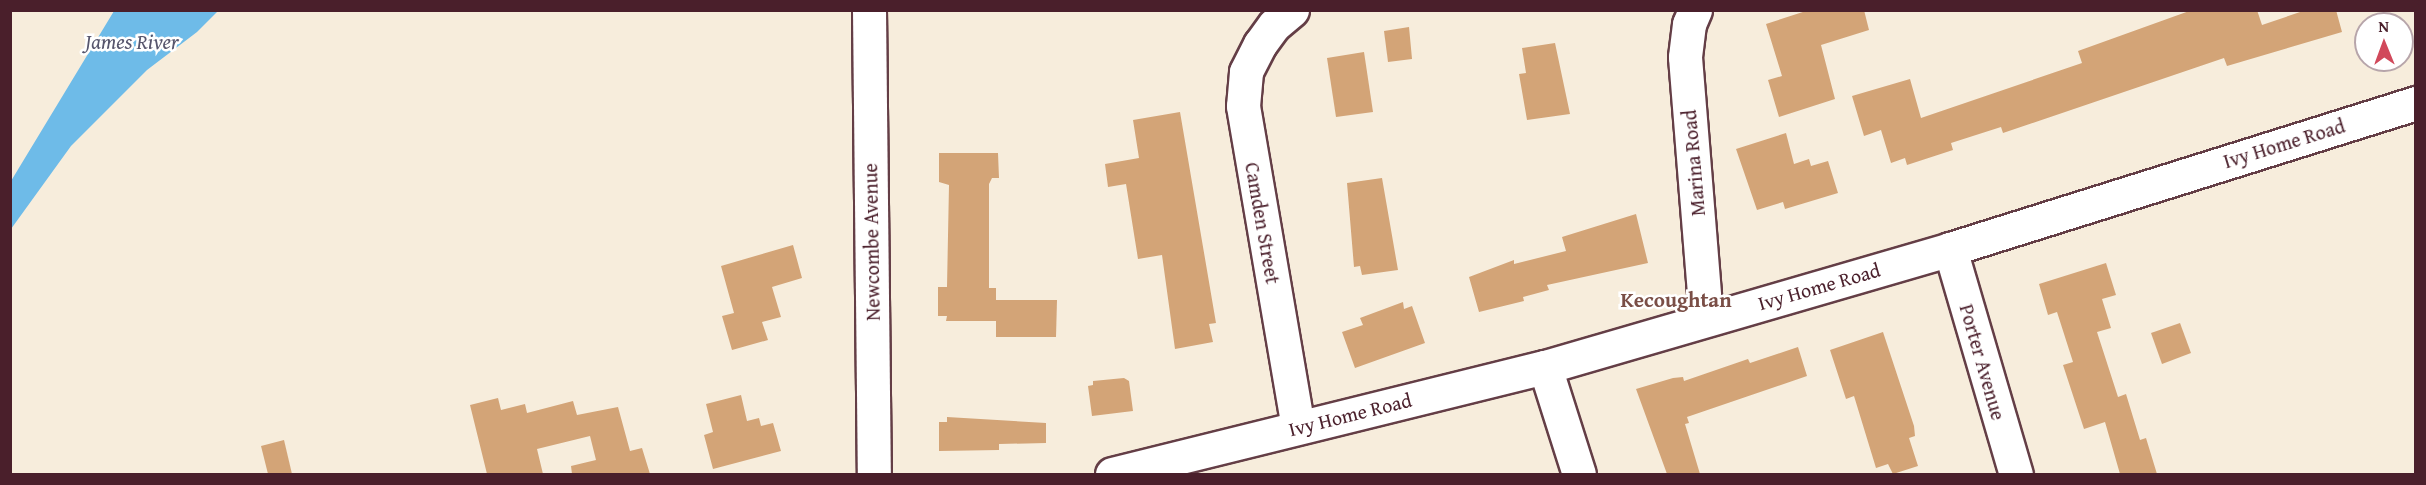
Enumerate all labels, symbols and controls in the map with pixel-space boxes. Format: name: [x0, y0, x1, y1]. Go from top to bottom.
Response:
north arrow: [2354, 12, 2414, 72]
text: N: [2378, 14, 2389, 38]
water label: James River: [85, 29, 179, 55]
street label: Marina Road: [1676, 109, 1710, 217]
street label: Ivy Home Road: [2220, 113, 2348, 173]
street label: Camden Street: [1241, 160, 1285, 286]
street label: Newcombe Avenue: [858, 163, 884, 321]
street label: Ivy Home Road: [1755, 257, 1883, 315]
district label: Kecoughtan: [1620, 287, 1732, 313]
street label: Porter Avenue: [1955, 301, 2011, 423]
street label: Ivy Home Road: [1286, 387, 1414, 441]

